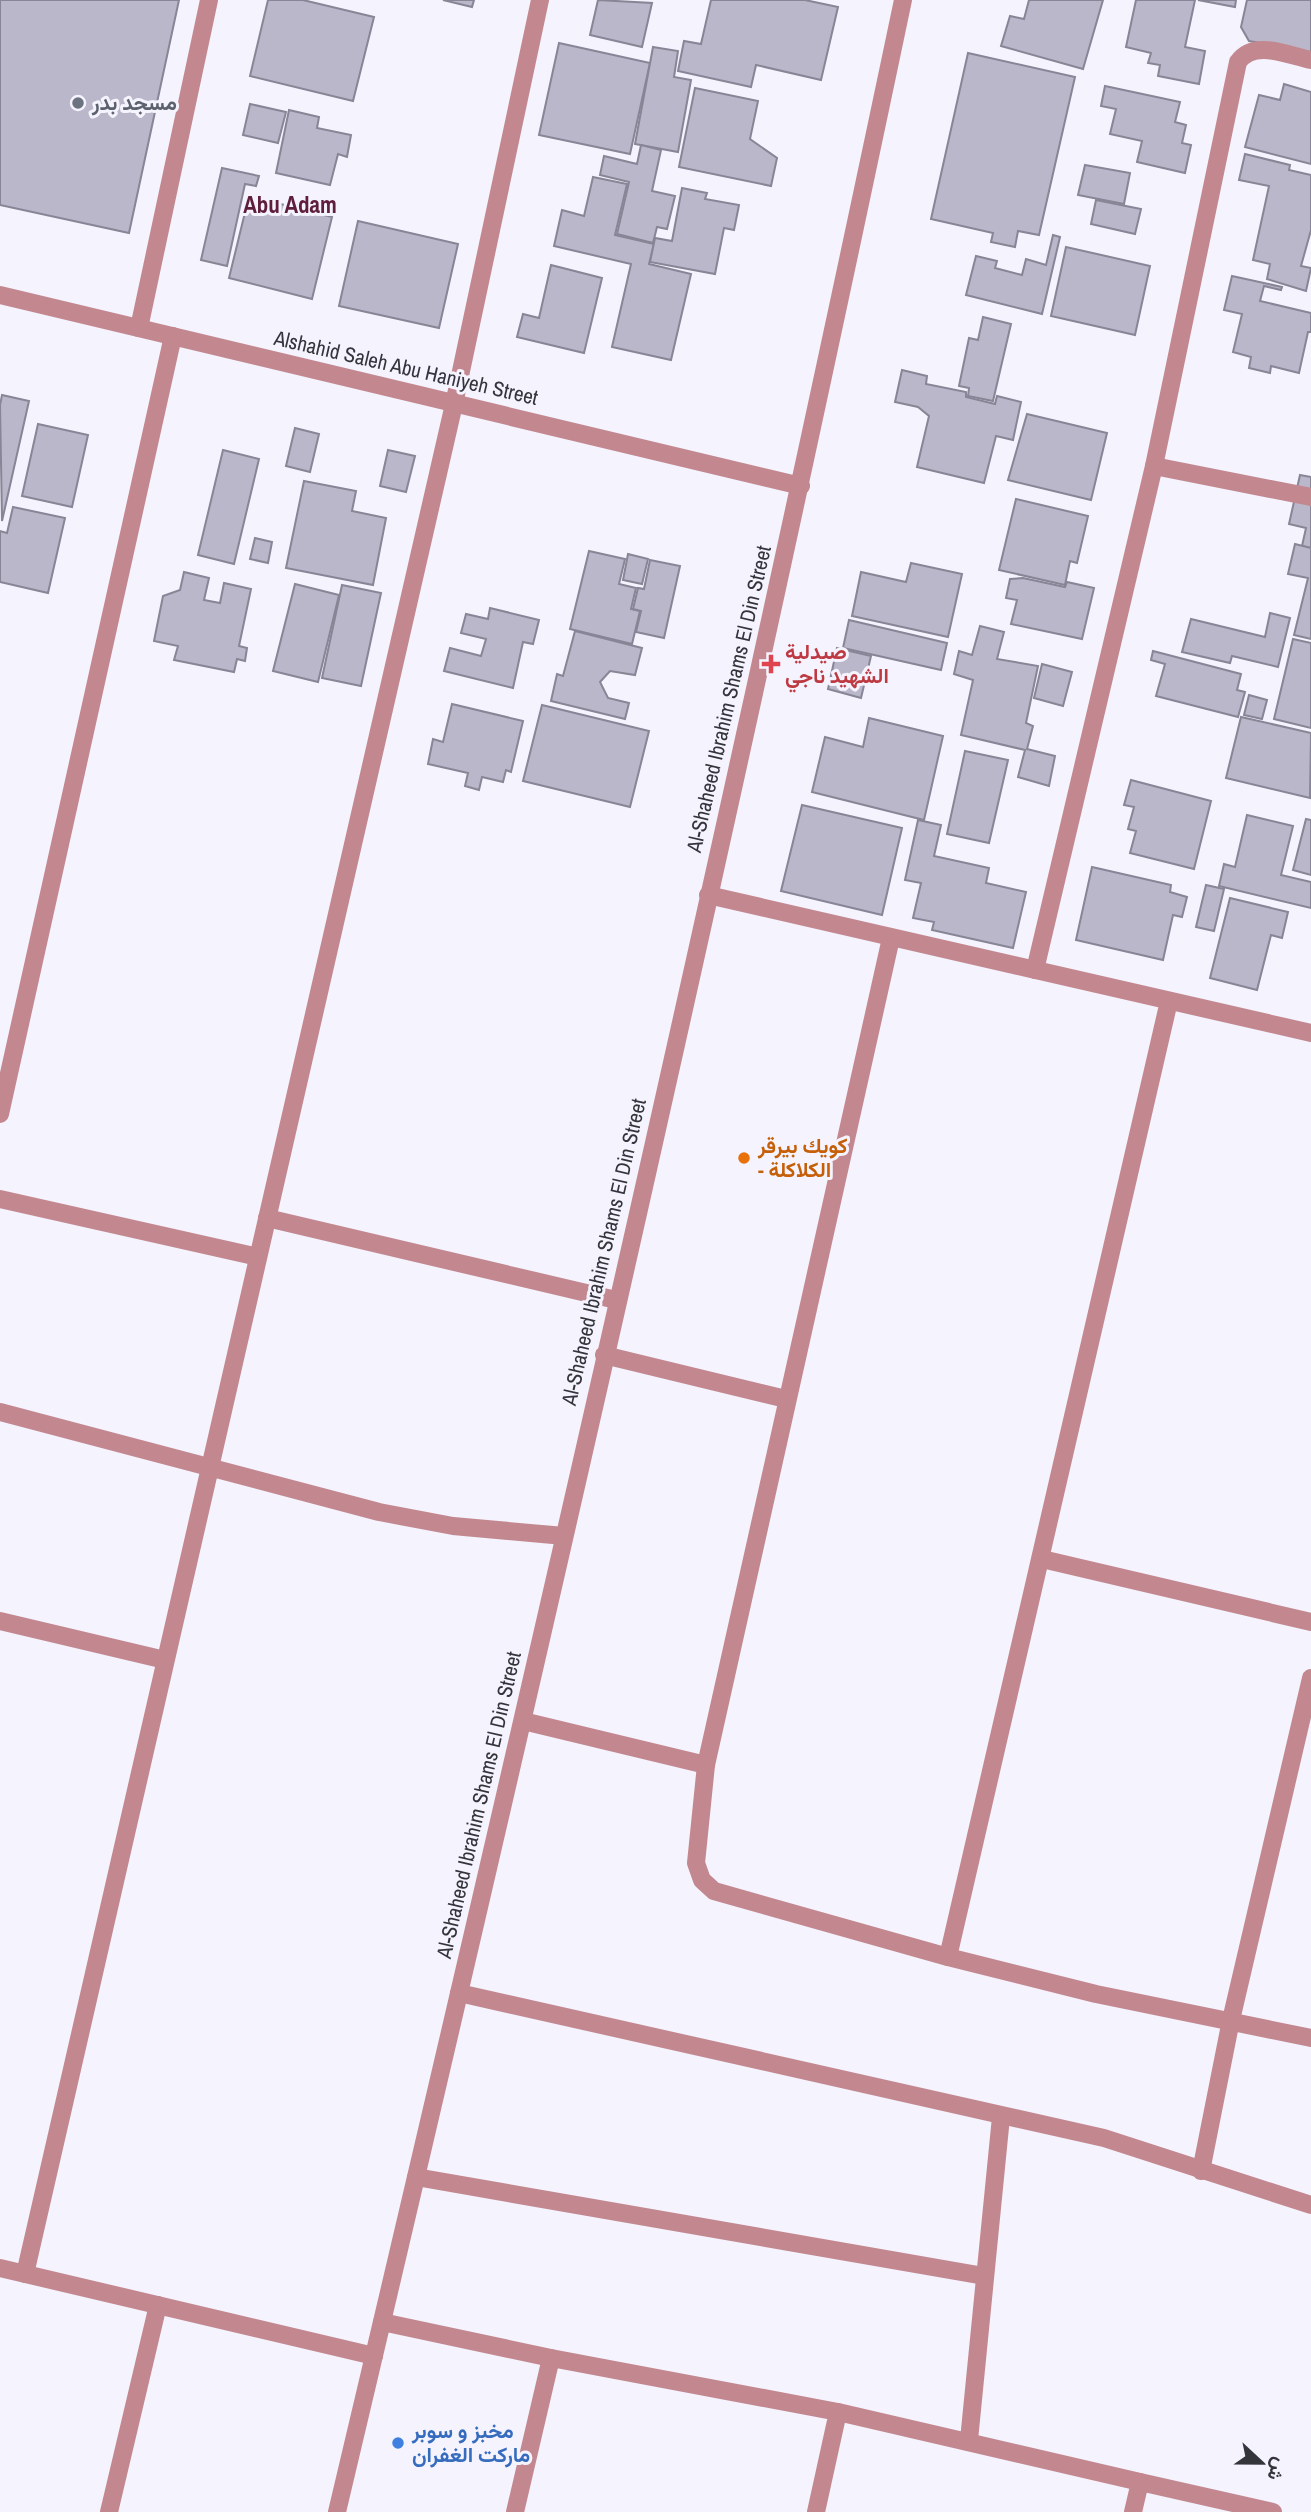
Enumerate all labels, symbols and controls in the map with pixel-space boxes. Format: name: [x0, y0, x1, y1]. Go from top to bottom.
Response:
place label: مسجد بدر: [91, 88, 177, 117]
marker: مسجد بدر: [70, 95, 86, 111]
district label: Abu Adam: [243, 189, 337, 220]
street label: Alshahid Saleh Abu Haniyeh Street: [270, 323, 541, 412]
street label: Al-Shaheed Ibrahim Shams El Din Street: [679, 542, 778, 856]
place label: صيدلية الشهيد ناجي: [785, 637, 889, 693]
marker: صيدلية الشهيد ناجي: [763, 656, 779, 672]
street label: Al-Shaheed Ibrahim Shams El Din Street: [554, 1095, 653, 1409]
place label: كويك بيرقر - الكلاكلة: [757, 1131, 848, 1184]
marker: كويك بيرقر - الكلاكلة: [736, 1150, 752, 1166]
street label: Al-Shaheed Ibrahim Shams El Din Street: [429, 1648, 528, 1962]
place label: مخبز و سوبر ماركت الغفران: [411, 2416, 530, 2469]
north arrow: [1227, 2428, 1297, 2498]
marker: مخبز و سوبر ماركت الغفران: [390, 2435, 406, 2451]
text: ش: [1261, 2454, 1294, 2485]

